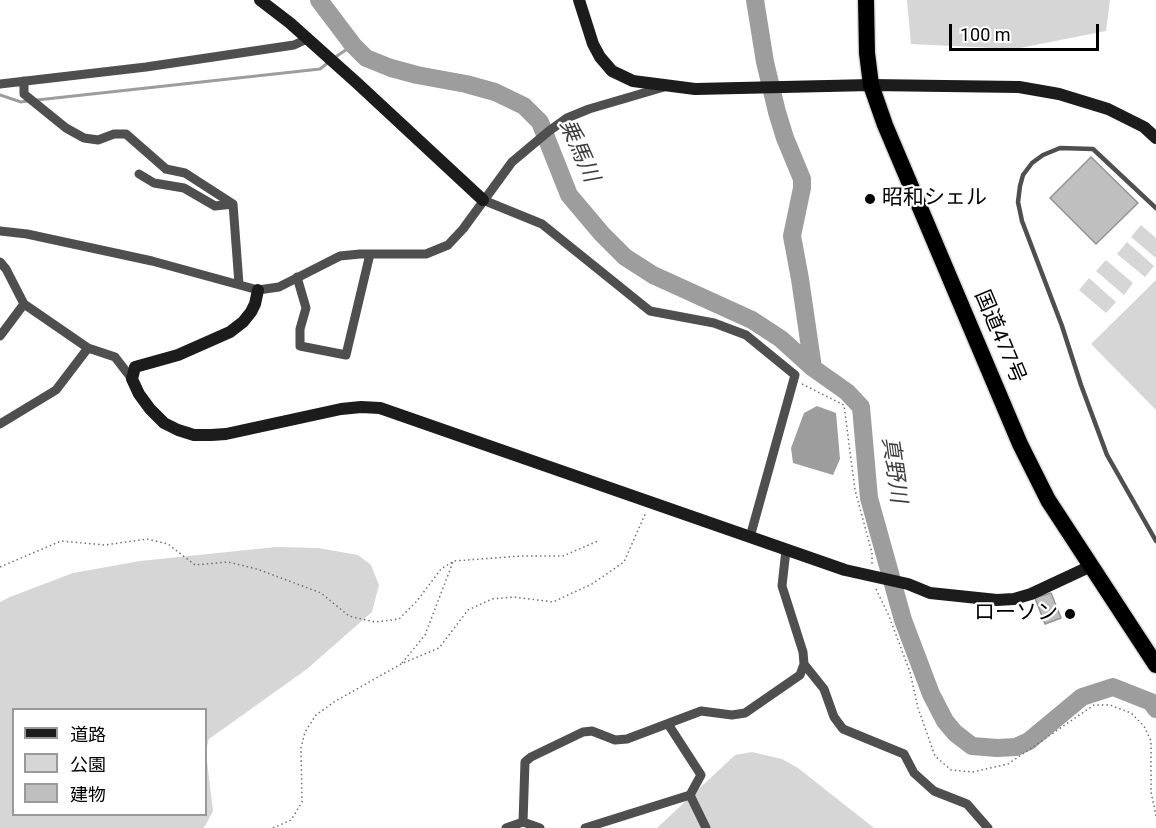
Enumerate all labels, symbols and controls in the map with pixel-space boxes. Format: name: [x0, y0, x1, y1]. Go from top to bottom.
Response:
scale bar: [952, 12, 1102, 50]
text: 100 m: [960, 24, 1011, 45]
water label: 乗馬川: [553, 115, 603, 187]
place label: 昭和シェル: [882, 186, 987, 212]
marker: 昭和シェル: [863, 192, 877, 206]
street label: 国道477号: [968, 287, 1030, 387]
water label: 真野川: [875, 435, 911, 505]
place label: ローソン: [974, 601, 1058, 627]
marker: ローソン: [1063, 607, 1077, 621]
legend: [12, 708, 207, 816]
text: 道路: [70, 724, 106, 745]
text: 公園: [70, 754, 106, 775]
text: 建物: [70, 784, 106, 805]

